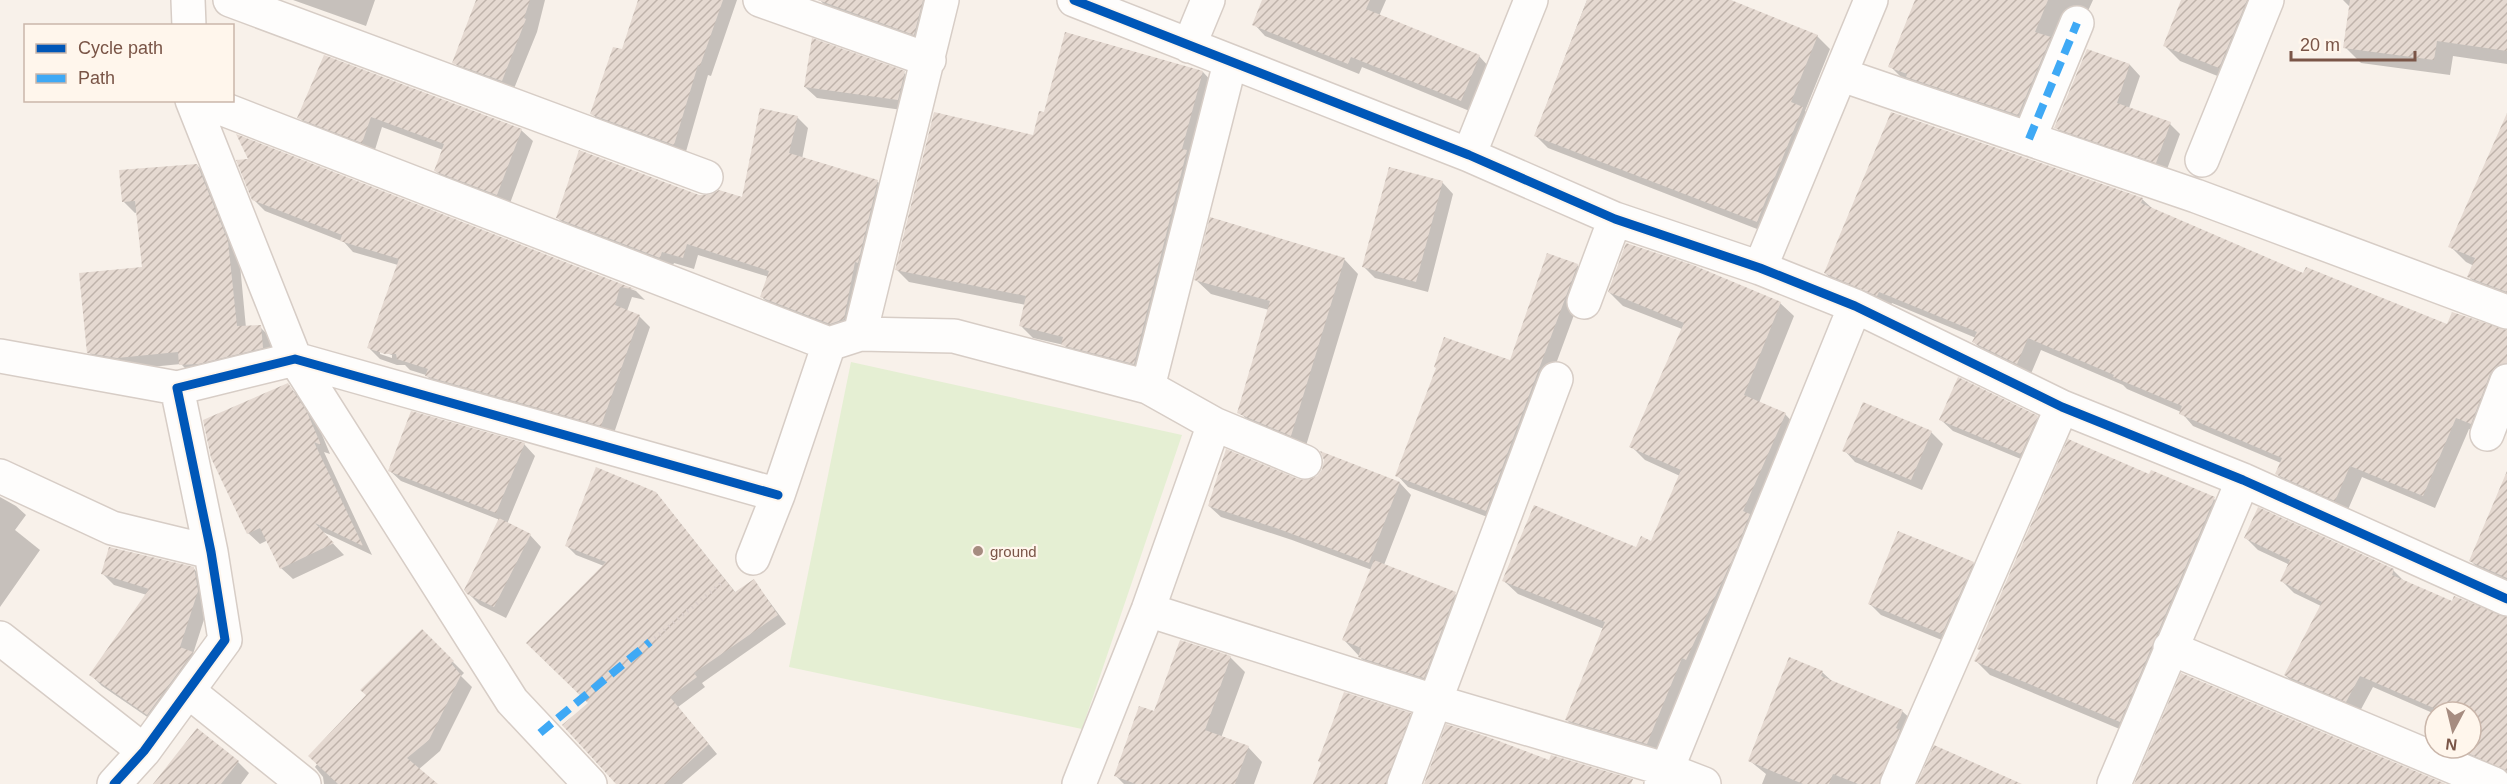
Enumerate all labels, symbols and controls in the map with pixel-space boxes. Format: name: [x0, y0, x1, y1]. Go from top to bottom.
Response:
legend: [24, 24, 234, 102]
scale bar: [2291, 24, 2416, 62]
text: 20 m: [2300, 35, 2340, 55]
text: Cycle path: [78, 38, 163, 58]
text: Path: [78, 68, 115, 88]
place label: ground: [990, 543, 1037, 560]
marker: ground: [971, 544, 985, 558]
north arrow: [2423, 700, 2483, 760]
text: N: [2444, 735, 2458, 754]

